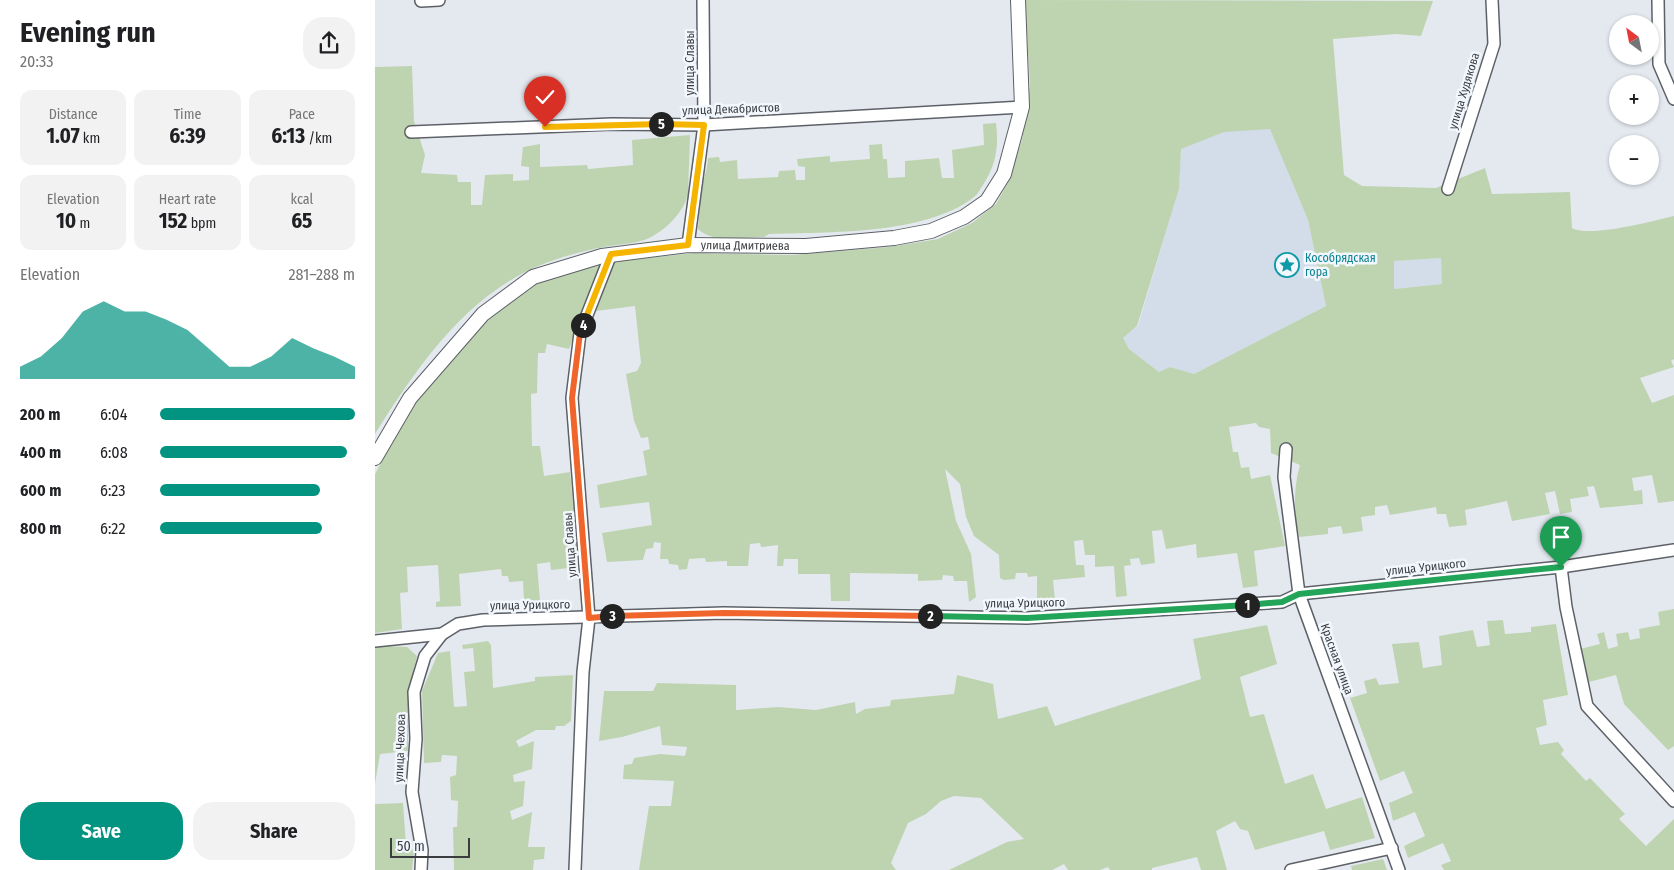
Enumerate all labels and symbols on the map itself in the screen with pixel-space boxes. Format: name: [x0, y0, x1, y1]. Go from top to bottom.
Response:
north arrow: [1609, 15, 1659, 65]
street label: улица Славы: [683, 30, 697, 96]
street label: улица Худякова: [1446, 51, 1482, 131]
pin: [524, 76, 566, 127]
street label: улица Декабристов: [682, 100, 780, 118]
pin: 5: [649, 112, 673, 136]
street label: улица Дмитриева: [701, 238, 790, 253]
place label: Кособрядская гора: [1305, 251, 1376, 279]
place icon: Кособрядская гора: [1274, 252, 1300, 278]
pin: 4: [571, 312, 595, 338]
street label: улица Славы: [561, 512, 579, 578]
pin: [1540, 516, 1582, 567]
street label: улица Урицкого: [1385, 556, 1467, 578]
pin: 1: [1235, 592, 1259, 618]
street label: улица Урицкого: [985, 595, 1065, 611]
street label: улица Урицкого: [490, 597, 570, 613]
pin: 3: [599, 604, 625, 628]
pin: 2: [917, 604, 943, 628]
street label: Красная улица: [1318, 621, 1356, 697]
street label: улица Чехова: [392, 713, 408, 782]
scale bar: [390, 835, 470, 858]

